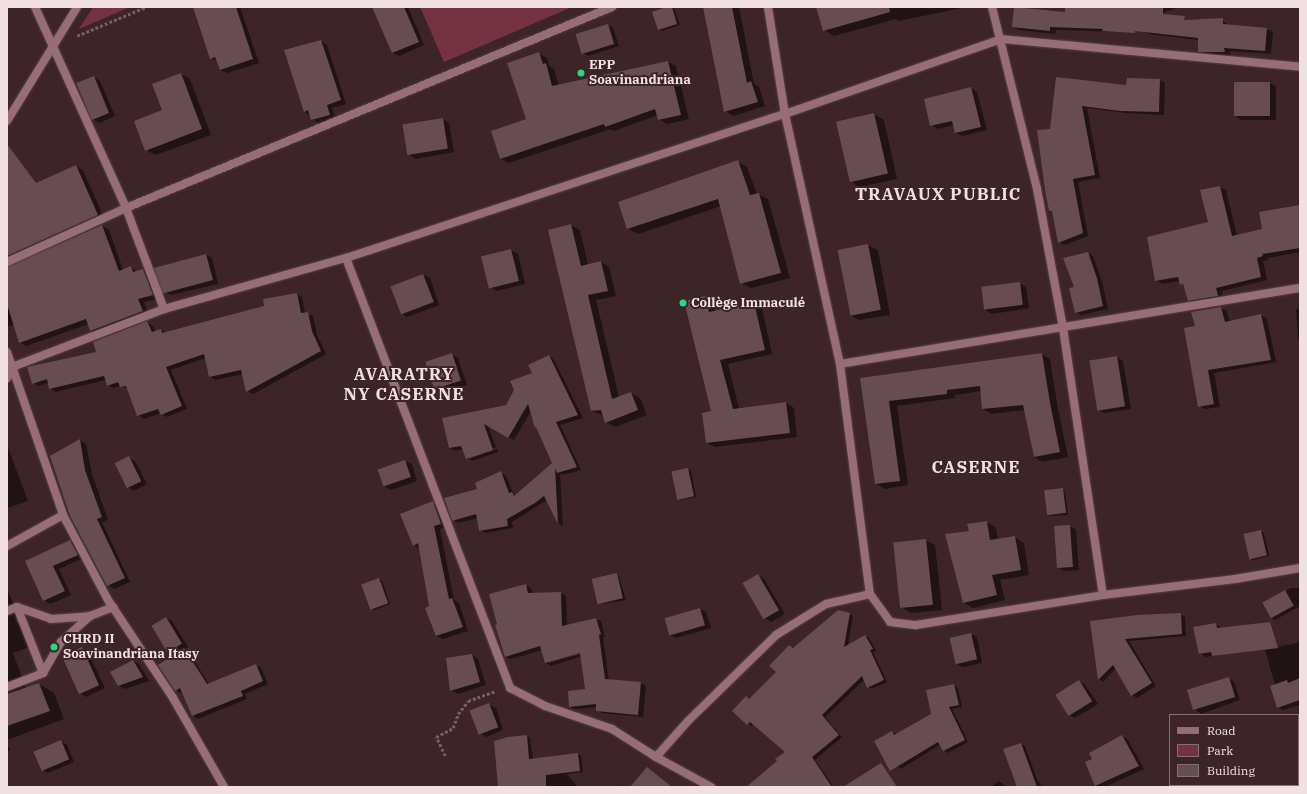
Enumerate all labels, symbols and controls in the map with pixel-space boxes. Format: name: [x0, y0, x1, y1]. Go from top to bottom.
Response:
place label: EPP Soavinandriana: [589, 58, 691, 89]
marker: EPP Soavinandriana: [576, 68, 586, 78]
district label: TRAVAUX PUBLIC: [855, 185, 1021, 205]
place label: Collège Immaculé: [691, 295, 805, 311]
marker: Collège Immaculé: [678, 298, 688, 308]
district label: AVARATRY NY CASERNE: [343, 365, 465, 405]
district label: CASERNE: [932, 458, 1020, 478]
place label: CHRD II Soavinandriana Itasy: [63, 632, 199, 663]
marker: CHRD II Soavinandriana Itasy: [48, 641, 60, 653]
legend: [1169, 714, 1299, 786]
text: Road: [1207, 723, 1236, 738]
text: Park: [1207, 743, 1233, 758]
text: Building: [1207, 763, 1255, 778]

